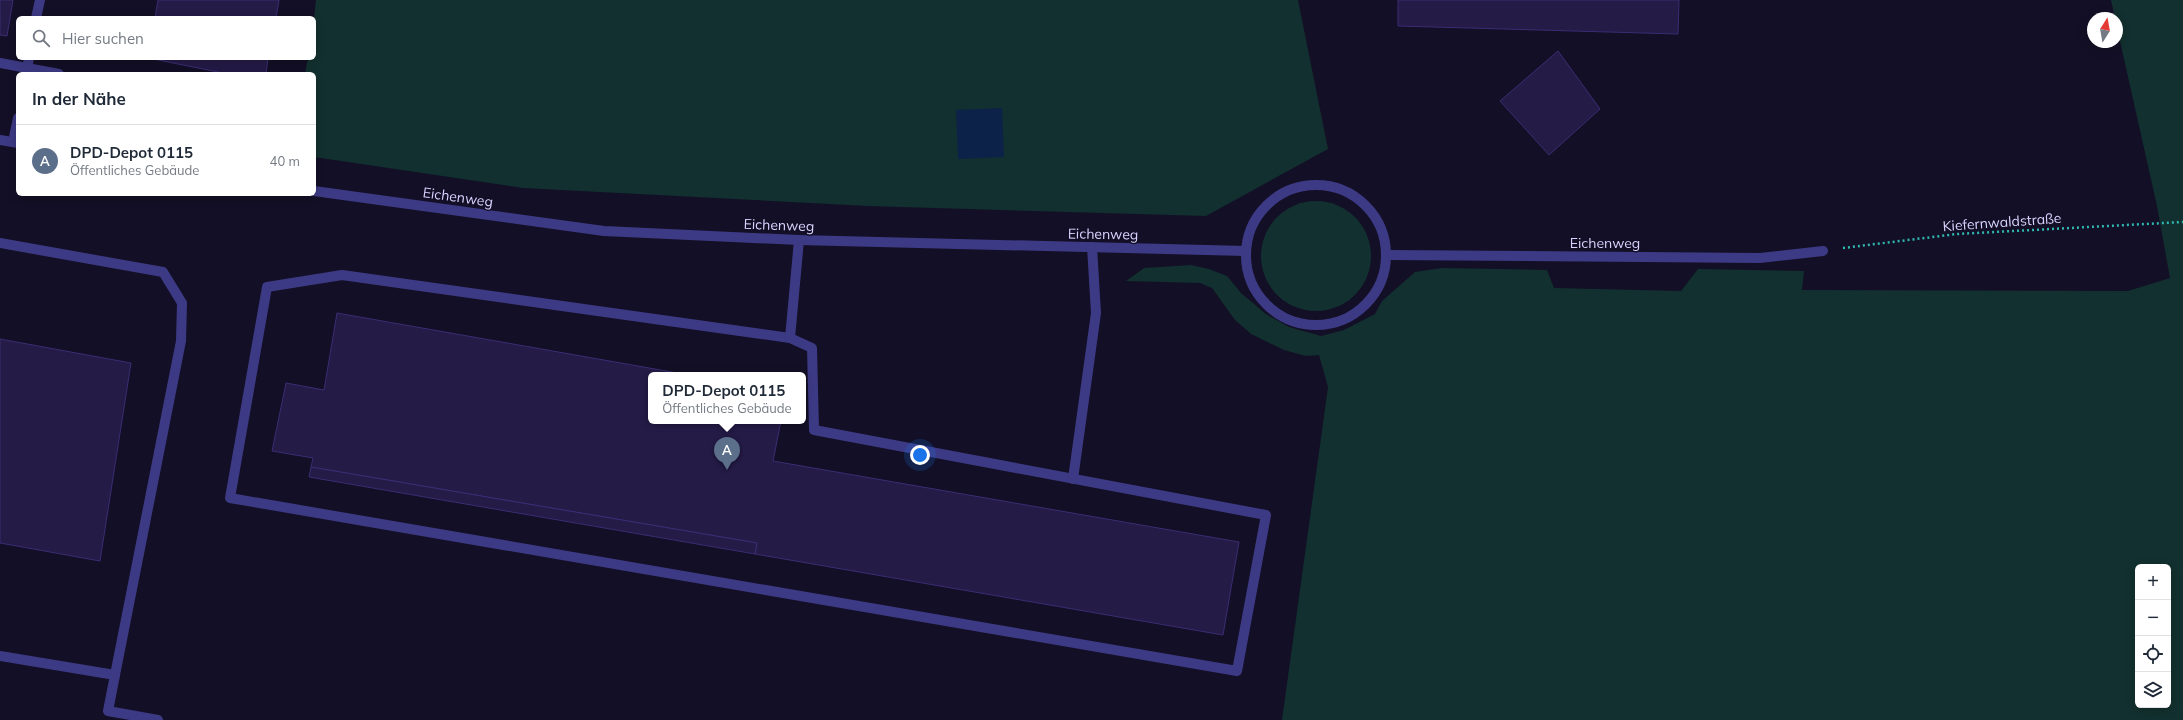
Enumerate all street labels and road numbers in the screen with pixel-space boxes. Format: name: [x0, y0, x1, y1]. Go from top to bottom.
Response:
street label: Eichenweg: [422, 183, 494, 211]
street label: Kiefernwaldstraße: [1942, 209, 2062, 235]
street label: Eichenweg: [743, 215, 815, 235]
street label: Eichenweg: [1068, 224, 1138, 244]
street label: Eichenweg: [1570, 234, 1640, 252]

